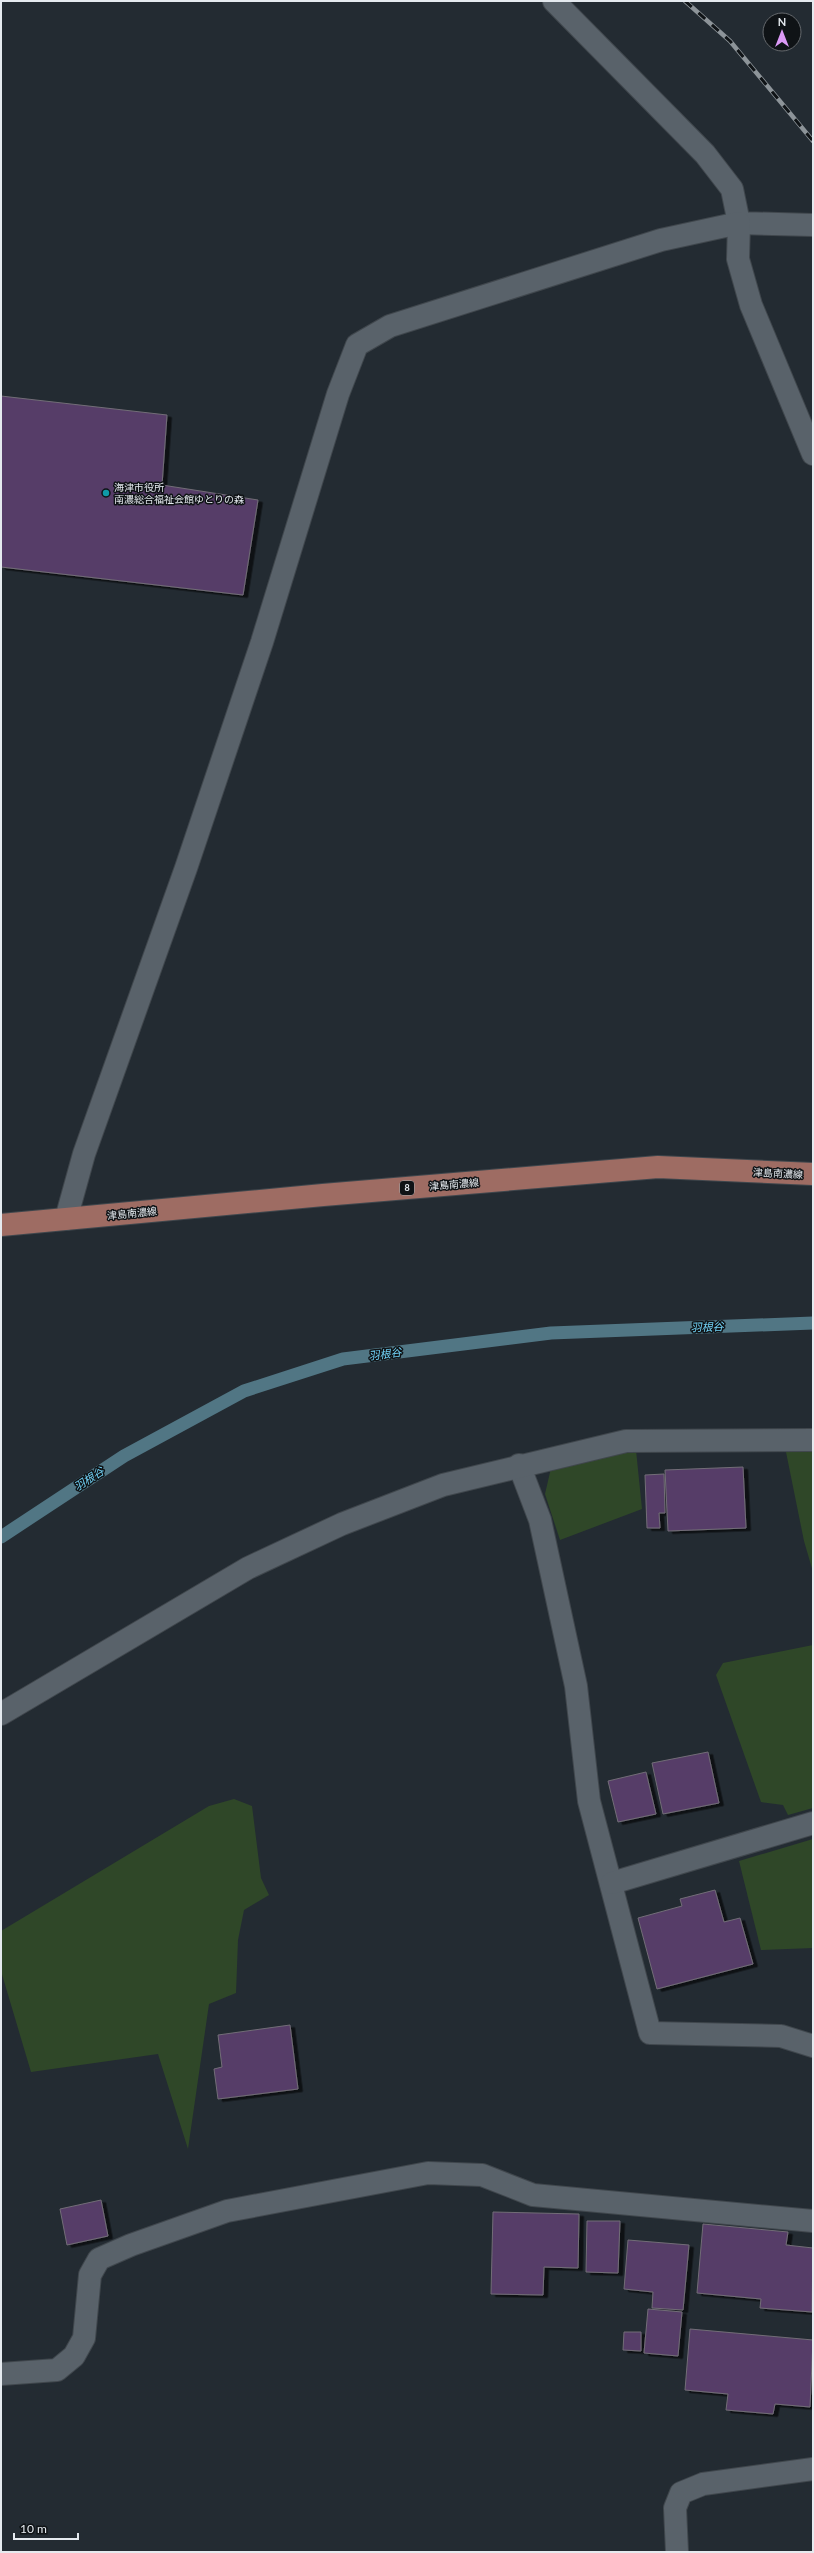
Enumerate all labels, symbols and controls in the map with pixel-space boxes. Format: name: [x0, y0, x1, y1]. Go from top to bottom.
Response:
north arrow: [762, 12, 802, 52]
text: N: [778, 15, 786, 28]
place label: 海津市役所 南濃総合福祉会館ゆとりの森: [114, 481, 244, 505]
marker: 海津市役所 南濃総合福祉会館ゆとりの森: [101, 488, 111, 498]
street label: 津島南濃線: [753, 1166, 803, 1180]
street label: 津島南濃線: [429, 1176, 479, 1192]
road number: 8: [400, 1181, 414, 1195]
street label: 津島南濃線: [107, 1204, 157, 1222]
water label: 羽根谷: [690, 1319, 725, 1334]
water label: 羽根谷: [368, 1345, 403, 1362]
water label: 羽根谷: [71, 1464, 107, 1493]
scale bar: [14, 2515, 78, 2541]
text: 10 m: [20, 2521, 47, 2536]

